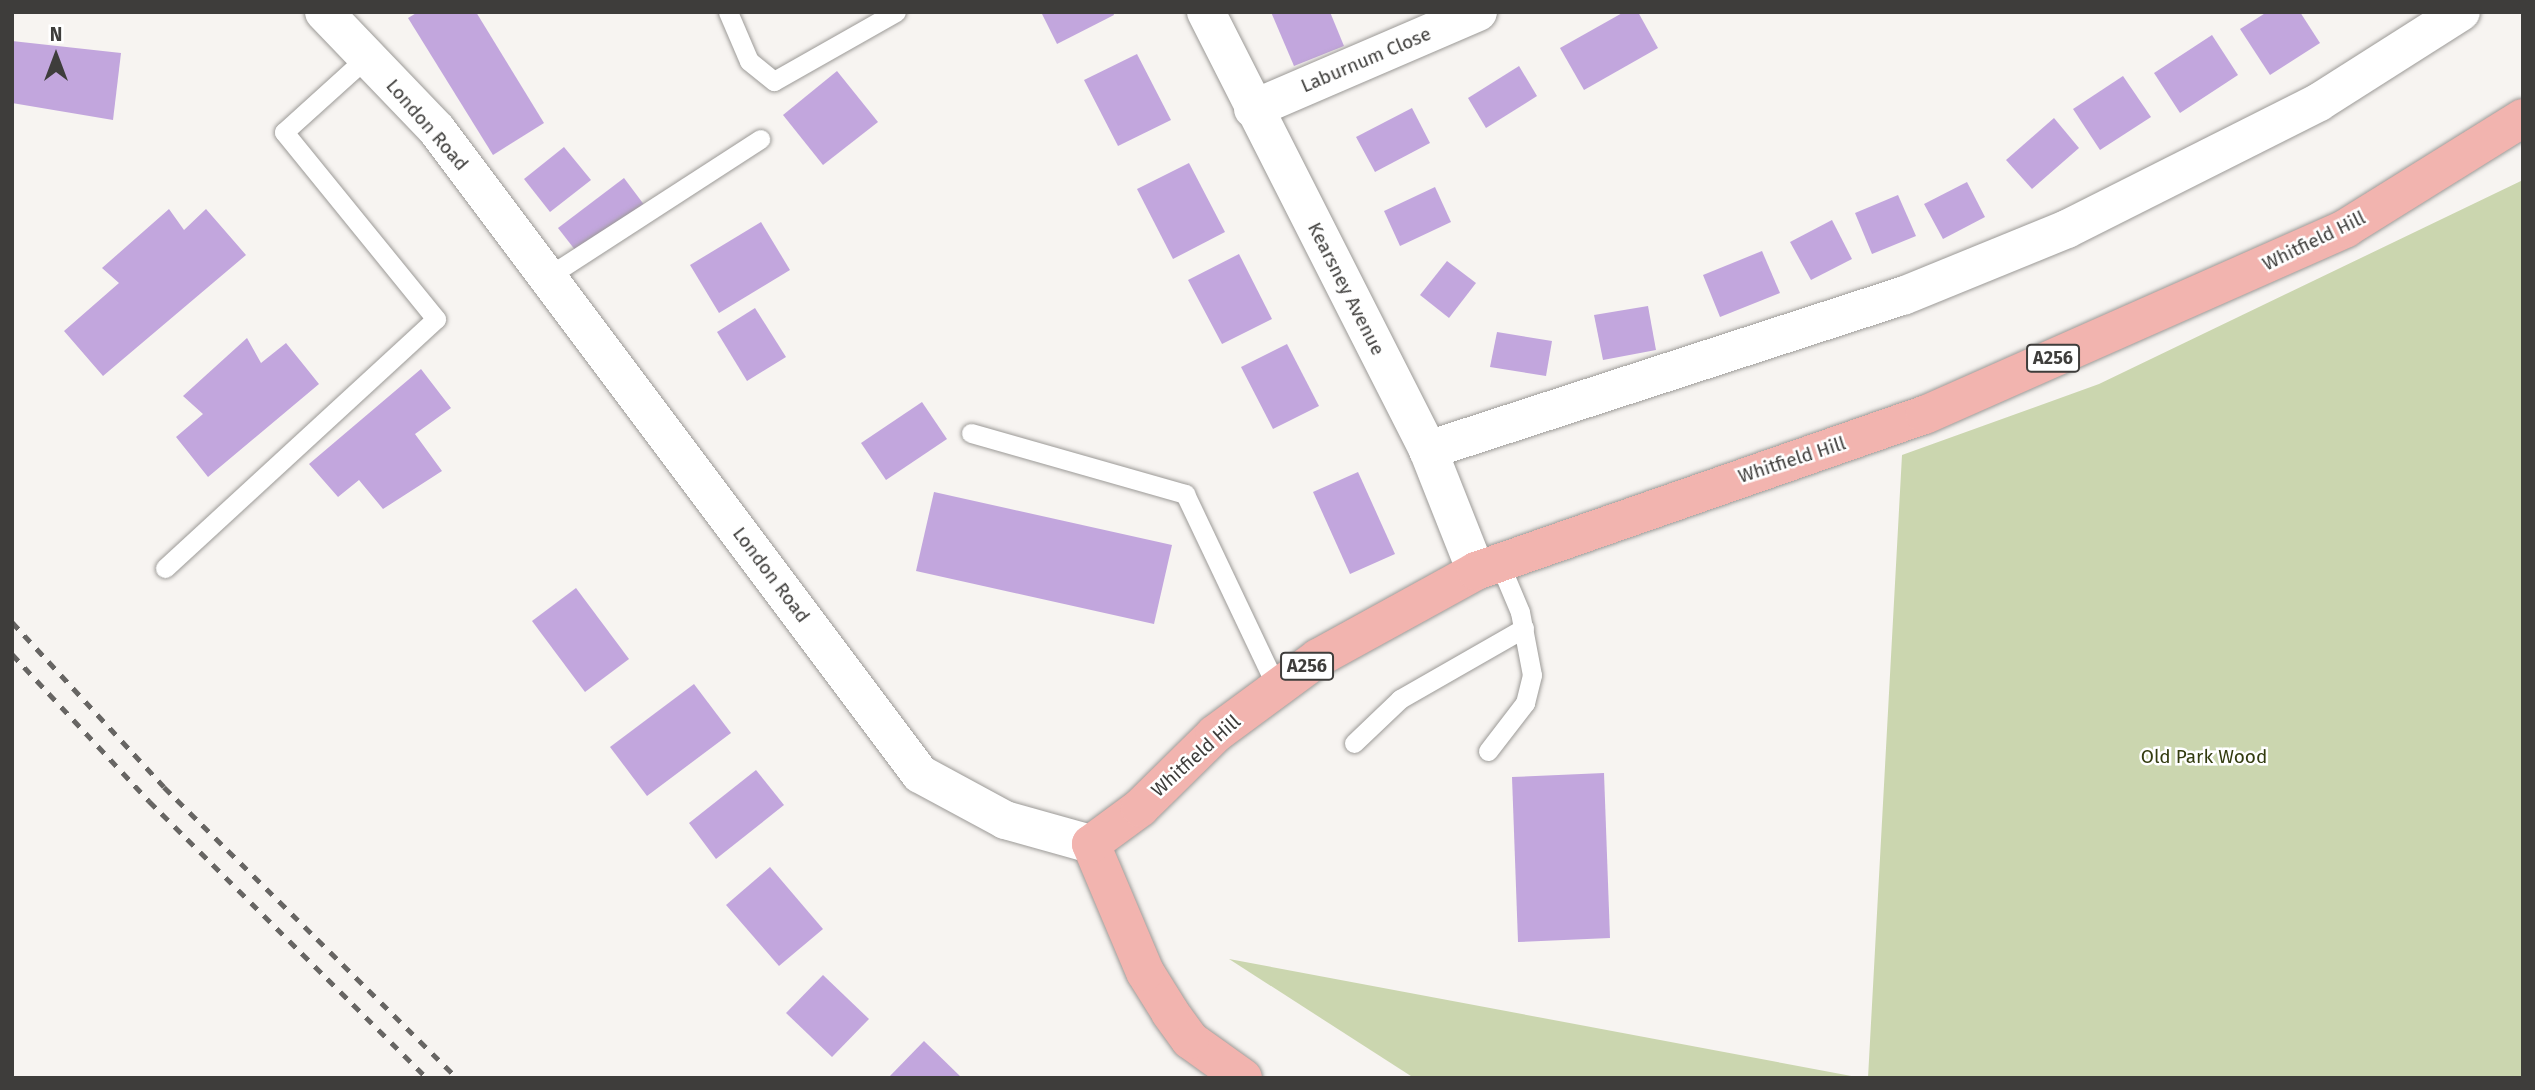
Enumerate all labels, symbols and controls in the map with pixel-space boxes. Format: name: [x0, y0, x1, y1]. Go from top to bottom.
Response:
north arrow: [21, 21, 91, 91]
street label: Laburnum Close: [1298, 22, 1434, 98]
text: N: [50, 23, 62, 46]
street label: London Road: [381, 75, 473, 175]
street label: Whitfield Hill: [2259, 206, 2369, 276]
street label: Kearsney Avenue: [1303, 219, 1389, 359]
road number: A256: [2025, 344, 2081, 372]
street label: Whitfield Hill: [1735, 432, 1849, 488]
street label: London Road: [728, 523, 814, 627]
road number: A256: [1279, 652, 1335, 680]
street label: Whitfield Hill: [1147, 710, 1245, 802]
park label: Old Park Wood: [2141, 746, 2267, 768]

